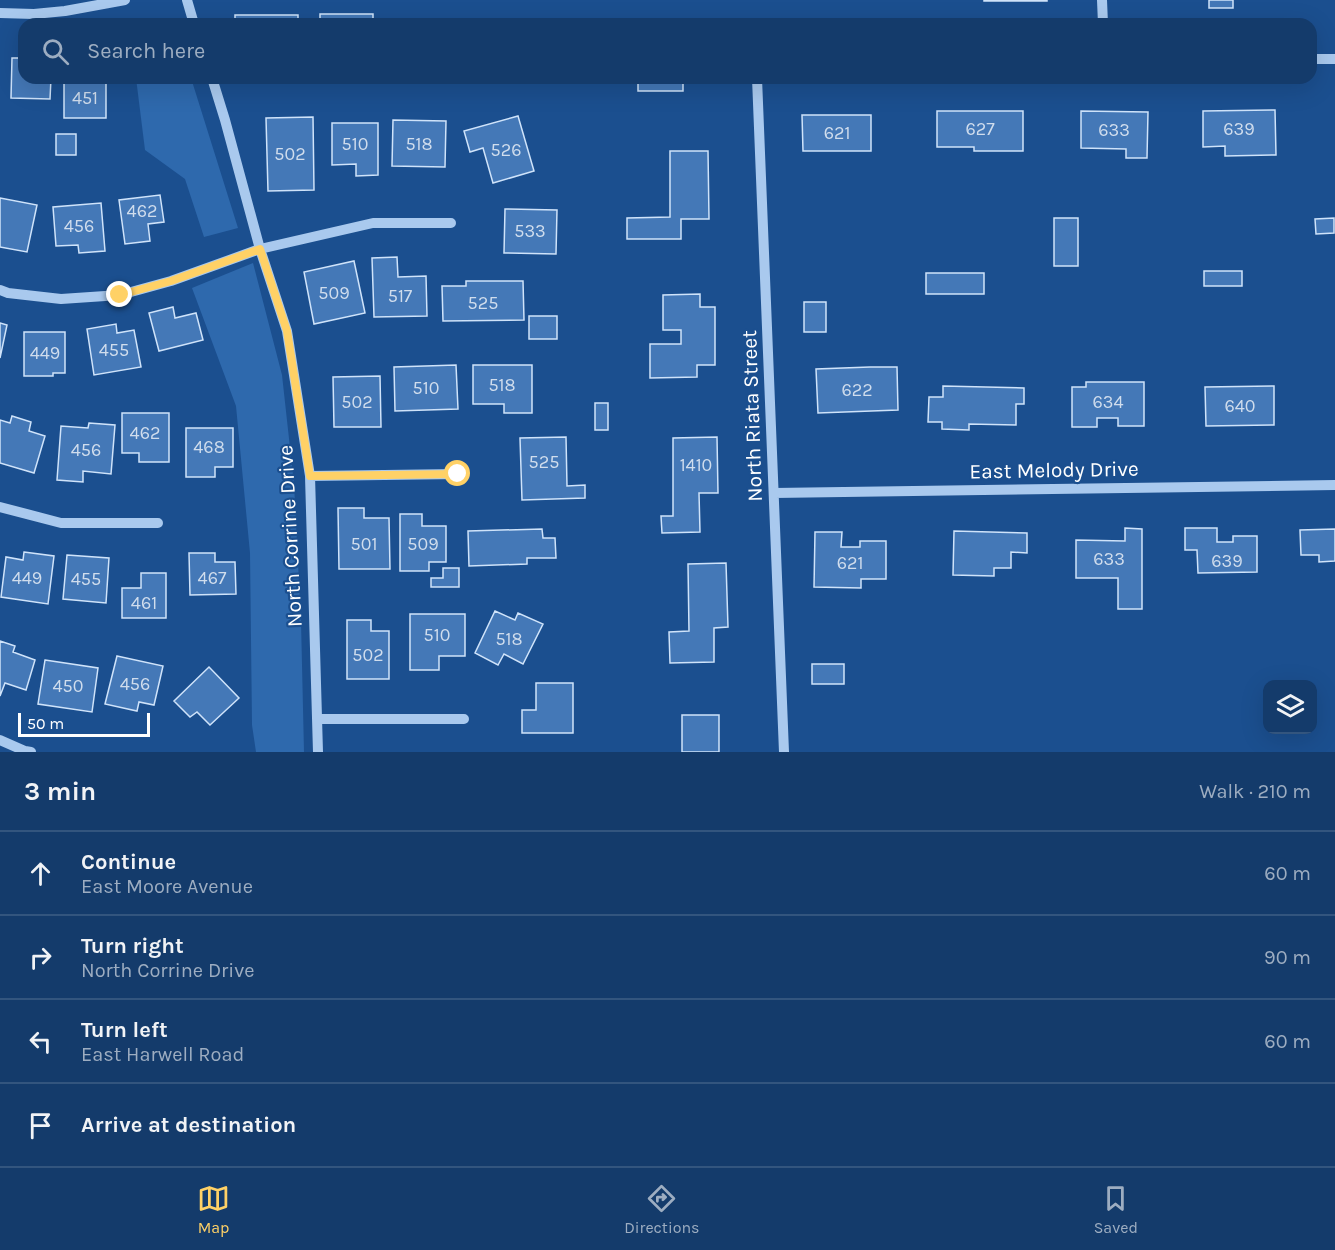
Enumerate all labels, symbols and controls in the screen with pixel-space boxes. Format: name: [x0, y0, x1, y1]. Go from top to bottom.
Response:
search box: [18, 18, 1317, 84]
icon: search: [39, 35, 72, 68]
text: Search here: [87, 38, 205, 64]
house number: 451: [72, 87, 98, 109]
house number: 627: [965, 118, 995, 140]
house number: 639: [1223, 118, 1255, 140]
house number: 633: [1098, 119, 1130, 141]
house number: 621: [824, 122, 850, 144]
house number: 510: [342, 133, 368, 155]
house number: 518: [405, 133, 433, 155]
house number: 526: [491, 139, 521, 161]
house number: 502: [274, 143, 306, 165]
house number: 462: [127, 200, 157, 222]
house number: 456: [64, 215, 94, 237]
house number: 533: [514, 220, 546, 242]
route end: [106, 281, 132, 307]
house number: 509: [318, 282, 350, 304]
house number: 517: [388, 285, 413, 307]
house number: 525: [468, 292, 498, 314]
street label: North Riata Street: [737, 330, 767, 502]
house number: 455: [99, 339, 129, 361]
house number: 449: [30, 342, 60, 364]
house number: 518: [488, 374, 516, 396]
house number: 510: [413, 377, 439, 399]
house number: 622: [841, 379, 873, 401]
house number: 502: [341, 391, 373, 413]
house number: 634: [1093, 391, 1124, 413]
house number: 640: [1224, 395, 1256, 417]
house number: 462: [130, 422, 160, 444]
house number: 468: [193, 436, 225, 458]
house number: 456: [71, 439, 101, 461]
street label: North Corrine Drive: [273, 444, 307, 628]
house number: 525: [529, 451, 559, 473]
house number: 1410: [680, 454, 712, 476]
street label: East Melody Drive: [969, 457, 1139, 483]
route start: [444, 460, 470, 486]
house number: 501: [351, 533, 377, 555]
house number: 509: [407, 533, 439, 555]
house number: 633: [1093, 548, 1125, 570]
house number: 639: [1211, 550, 1243, 572]
house number: 621: [837, 552, 863, 574]
house number: 449: [12, 567, 42, 589]
house number: 467: [198, 567, 227, 589]
house number: 455: [71, 568, 101, 590]
house number: 461: [131, 592, 157, 614]
house number: 510: [424, 624, 450, 646]
house number: 518: [495, 628, 523, 650]
house number: 502: [352, 644, 384, 666]
house number: 456: [120, 673, 150, 695]
house number: 450: [53, 675, 83, 697]
map controls: [1263, 680, 1317, 734]
button: layers: [1263, 680, 1317, 734]
scale bar: [18, 710, 150, 738]
text: 50 m: [27, 714, 64, 733]
text: 3 min: [24, 776, 96, 807]
text: Walk · 210 m: [1199, 780, 1311, 803]
text: Continue: [81, 849, 176, 875]
icon: ahead: [24, 857, 57, 890]
text: 60 m: [1264, 862, 1311, 885]
text: East Moore Avenue: [81, 875, 253, 898]
text: Turn right: [81, 933, 184, 959]
icon: right: [24, 941, 57, 974]
text: 90 m: [1264, 946, 1311, 969]
text: North Corrine Drive: [81, 959, 255, 982]
text: Turn left: [81, 1017, 168, 1043]
icon: left: [24, 1025, 57, 1058]
text: 60 m: [1264, 1030, 1311, 1053]
text: East Harwell Road: [81, 1043, 244, 1066]
icon: arrive: [24, 1109, 57, 1142]
text: Arrive at destination: [81, 1112, 296, 1138]
tab: Map: [197, 1182, 230, 1237]
tab: Directions: [624, 1182, 699, 1237]
tab: Saved: [1094, 1182, 1138, 1237]

